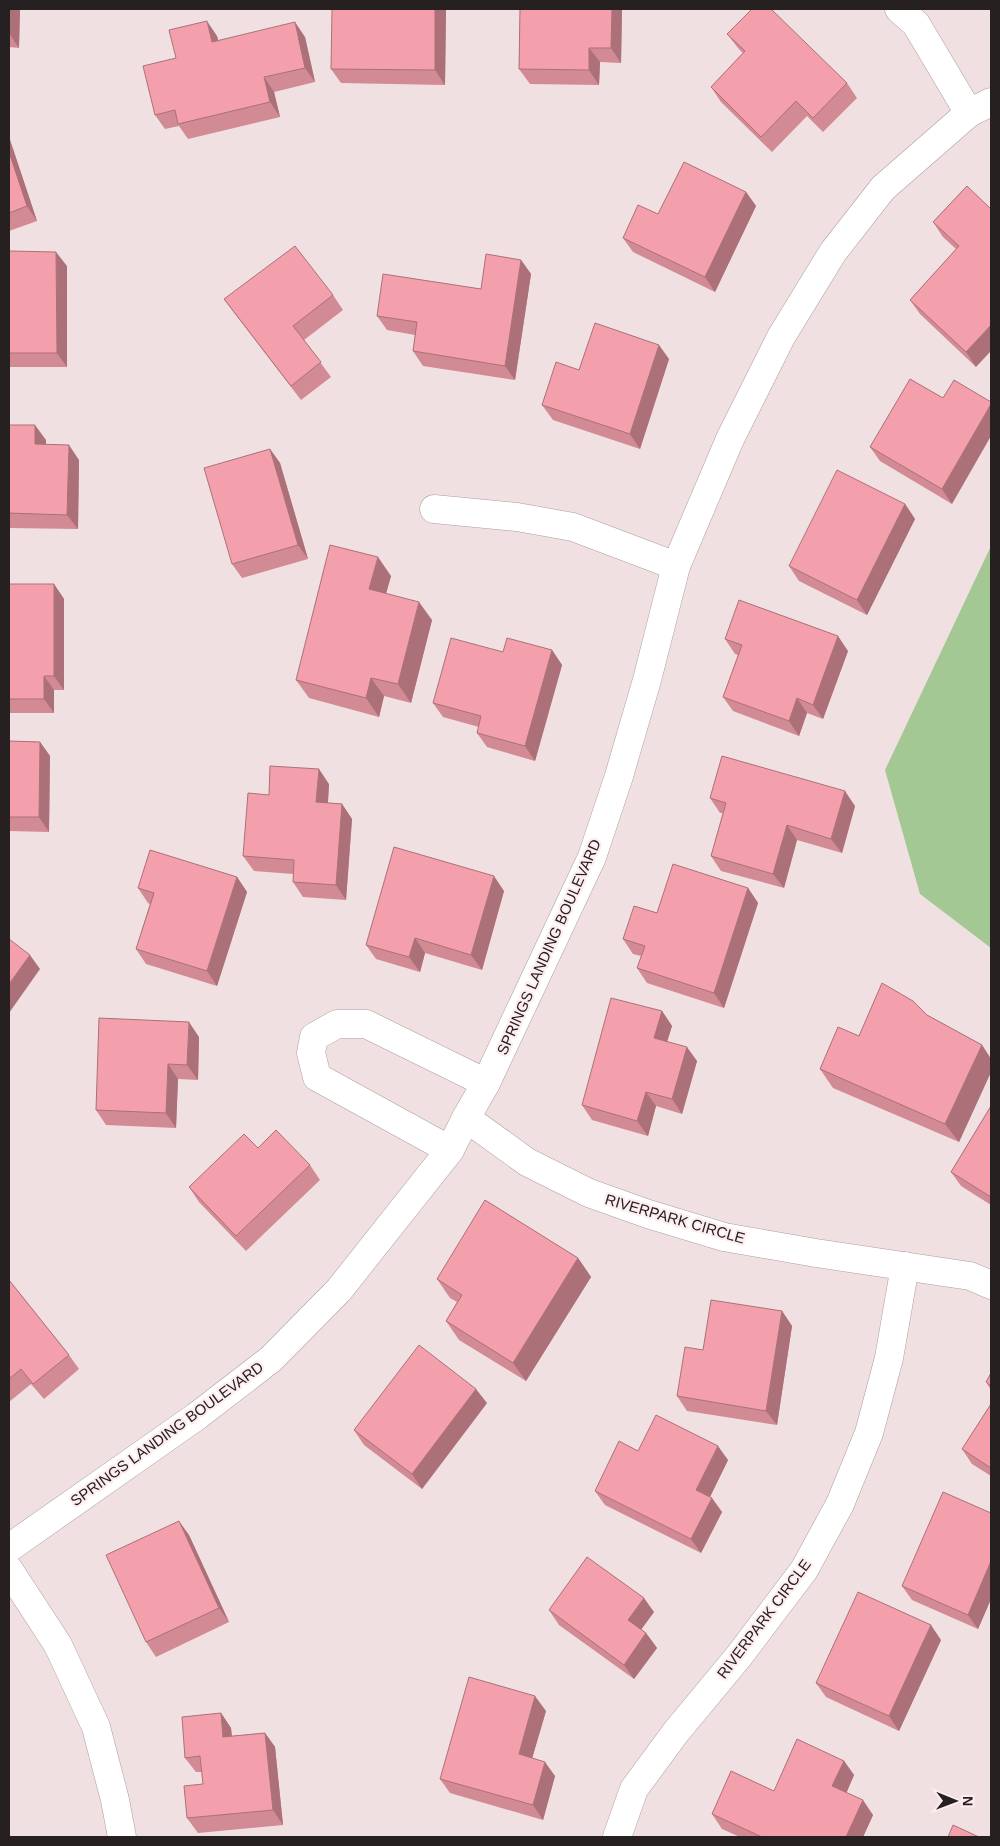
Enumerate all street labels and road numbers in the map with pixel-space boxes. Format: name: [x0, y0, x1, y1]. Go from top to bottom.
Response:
street label: SPRINGS LANDING BOULEVARD: [493, 836, 604, 1057]
street label: RIVERPARK CIRCLE: [603, 1190, 747, 1247]
street label: SPRINGS LANDING BOULEVARD: [67, 1358, 266, 1509]
street label: RIVERPARK CIRCLE: [713, 1556, 814, 1682]

